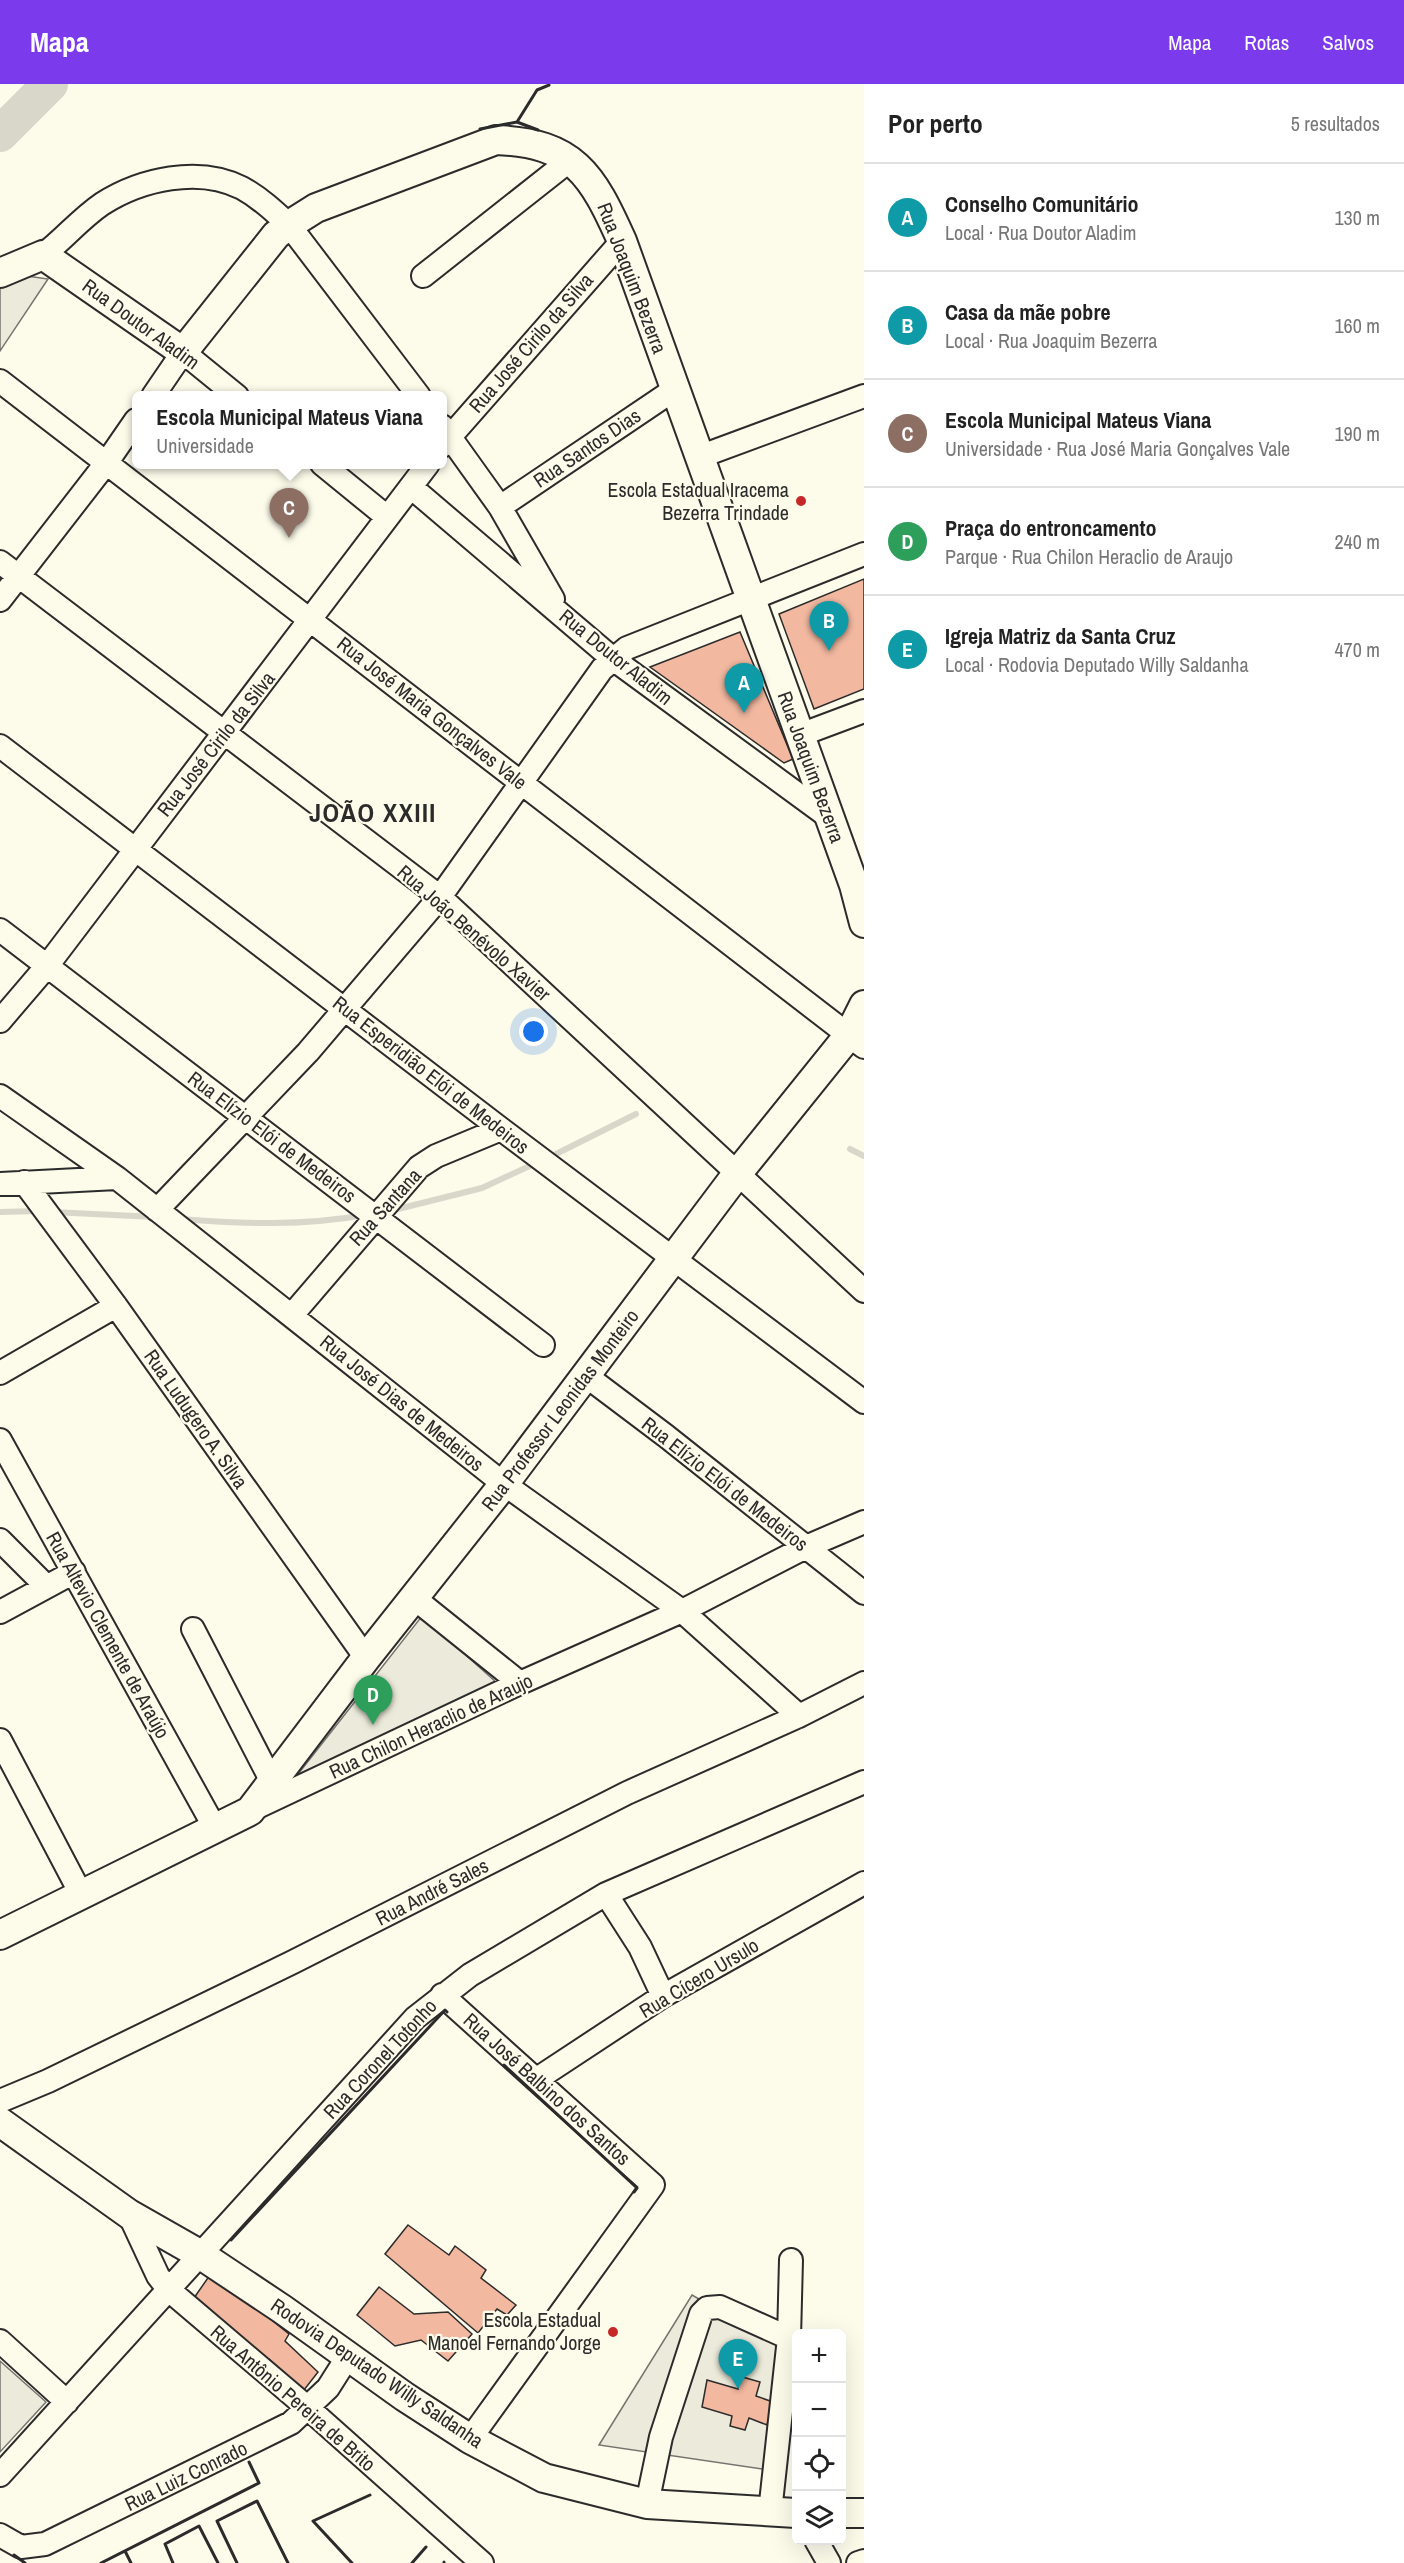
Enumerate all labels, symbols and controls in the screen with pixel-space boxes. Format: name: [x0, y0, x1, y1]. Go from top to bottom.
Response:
text: Mapa: [30, 23, 89, 61]
text: Mapa: [1168, 28, 1211, 57]
text: Rotas: [1244, 28, 1289, 57]
text: Salvos: [1322, 28, 1374, 57]
text: Por perto: [888, 106, 983, 141]
text: 5 resultados: [1291, 110, 1380, 137]
text: Conselho Comunitário: [945, 189, 1138, 219]
street label: Rua Joaquim Bezerra: [591, 199, 674, 357]
text: A: [902, 204, 913, 231]
text: 130 m: [1334, 204, 1380, 231]
text: Local · Rua Doutor Aladim: [945, 219, 1136, 246]
street label: Rua José Cirilo da Silva: [462, 267, 599, 418]
street label: Rua Doutor Aladim: [77, 272, 205, 375]
text: Casa da mãe pobre: [945, 297, 1110, 327]
text: B: [902, 312, 913, 339]
text: 160 m: [1334, 312, 1380, 339]
text: Local · Rua Joaquim Bezerra: [945, 327, 1157, 354]
popup: [132, 391, 447, 469]
text: Escola Municipal Mateus Viana: [156, 402, 423, 432]
street label: Rua Santos Dias: [528, 402, 646, 493]
text: Escola Municipal Mateus Viana: [945, 405, 1211, 435]
text: C: [902, 420, 913, 447]
text: 190 m: [1334, 420, 1380, 447]
text: Universidade: [156, 432, 254, 459]
text: Universidade · Rua José Maria Gonçalves Vale: [945, 435, 1290, 462]
place label: Escola Estadual Iracema Bezerra Trindade: [608, 476, 789, 526]
pin: C: [270, 488, 308, 538]
marker: Escola Estadual Iracema Bezerra Trindade: [794, 494, 808, 508]
text: Praça do entroncamento: [945, 513, 1157, 543]
text: D: [902, 528, 913, 555]
text: 240 m: [1334, 528, 1380, 555]
text: Parque · Rua Chilon Heraclio de Araujo: [945, 543, 1233, 570]
pin: B: [810, 602, 848, 651]
street label: Rua Doutor Aladim: [554, 603, 679, 711]
text: Igreja Matriz da Santa Cruz: [945, 621, 1176, 651]
street label: Rua José Maria Gonçalves Vale: [332, 630, 533, 795]
text: E: [902, 636, 913, 663]
text: 470 m: [1334, 636, 1380, 663]
text: Local · Rodovia Deputado Willy Saldanha: [945, 651, 1249, 678]
pin: A: [724, 664, 764, 713]
street label: Rua José Cirilo da Silva: [151, 666, 281, 822]
street label: Rua Joaquim Bezerra: [772, 687, 851, 846]
district label: JOÃO XXIII: [309, 795, 437, 830]
street label: Rua João Benévolo Xavier: [392, 858, 557, 1007]
street label: Rua Esperidião Elói de Medeiros: [327, 989, 535, 1160]
your location: [519, 1017, 548, 1046]
street label: Rua Elízio Elói de Medeiros: [183, 1064, 362, 1209]
street label: Rua Santana: [343, 1162, 427, 1251]
street label: Rua Professor Leonidas Monteiro: [475, 1303, 644, 1516]
street label: Rua José Dias de Medeiros: [315, 1328, 490, 1477]
street label: Rua Ludugero A. Silva: [138, 1344, 255, 1494]
street label: Rua Elízio Elói de Medeiros: [637, 1410, 814, 1557]
street label: Rua Altevio Clemente de Araújo: [40, 1527, 177, 1743]
street label: Rua Chilon Heraclio de Araujo: [325, 1667, 537, 1785]
pin: D: [354, 1676, 392, 1725]
street label: Rua André Sales: [371, 1852, 493, 1932]
street label: Rua Cícero Ursulo: [634, 1931, 764, 2024]
street label: Rua Coronel Totonho: [317, 1993, 442, 2124]
street label: Rua José Balbino dos Santos: [458, 2006, 637, 2171]
street label: Rodovia Deputado Willy Saldanha: [266, 2291, 489, 2454]
place label: Escola Estadual Manoel Fernando Jorge: [428, 2306, 601, 2356]
street label: Rua Antônio Pereira de Brito: [205, 2318, 382, 2477]
marker: Escola Estadual Manoel Fernando Jorge: [606, 2325, 620, 2339]
map controls: [792, 2329, 846, 2545]
button: +: [792, 2329, 846, 2383]
pin: E: [718, 2340, 758, 2389]
button: −: [792, 2383, 846, 2437]
street label: Rua Luiz Conrado: [120, 2434, 252, 2517]
button: locate: [792, 2437, 846, 2491]
button: layers: [792, 2491, 846, 2545]

